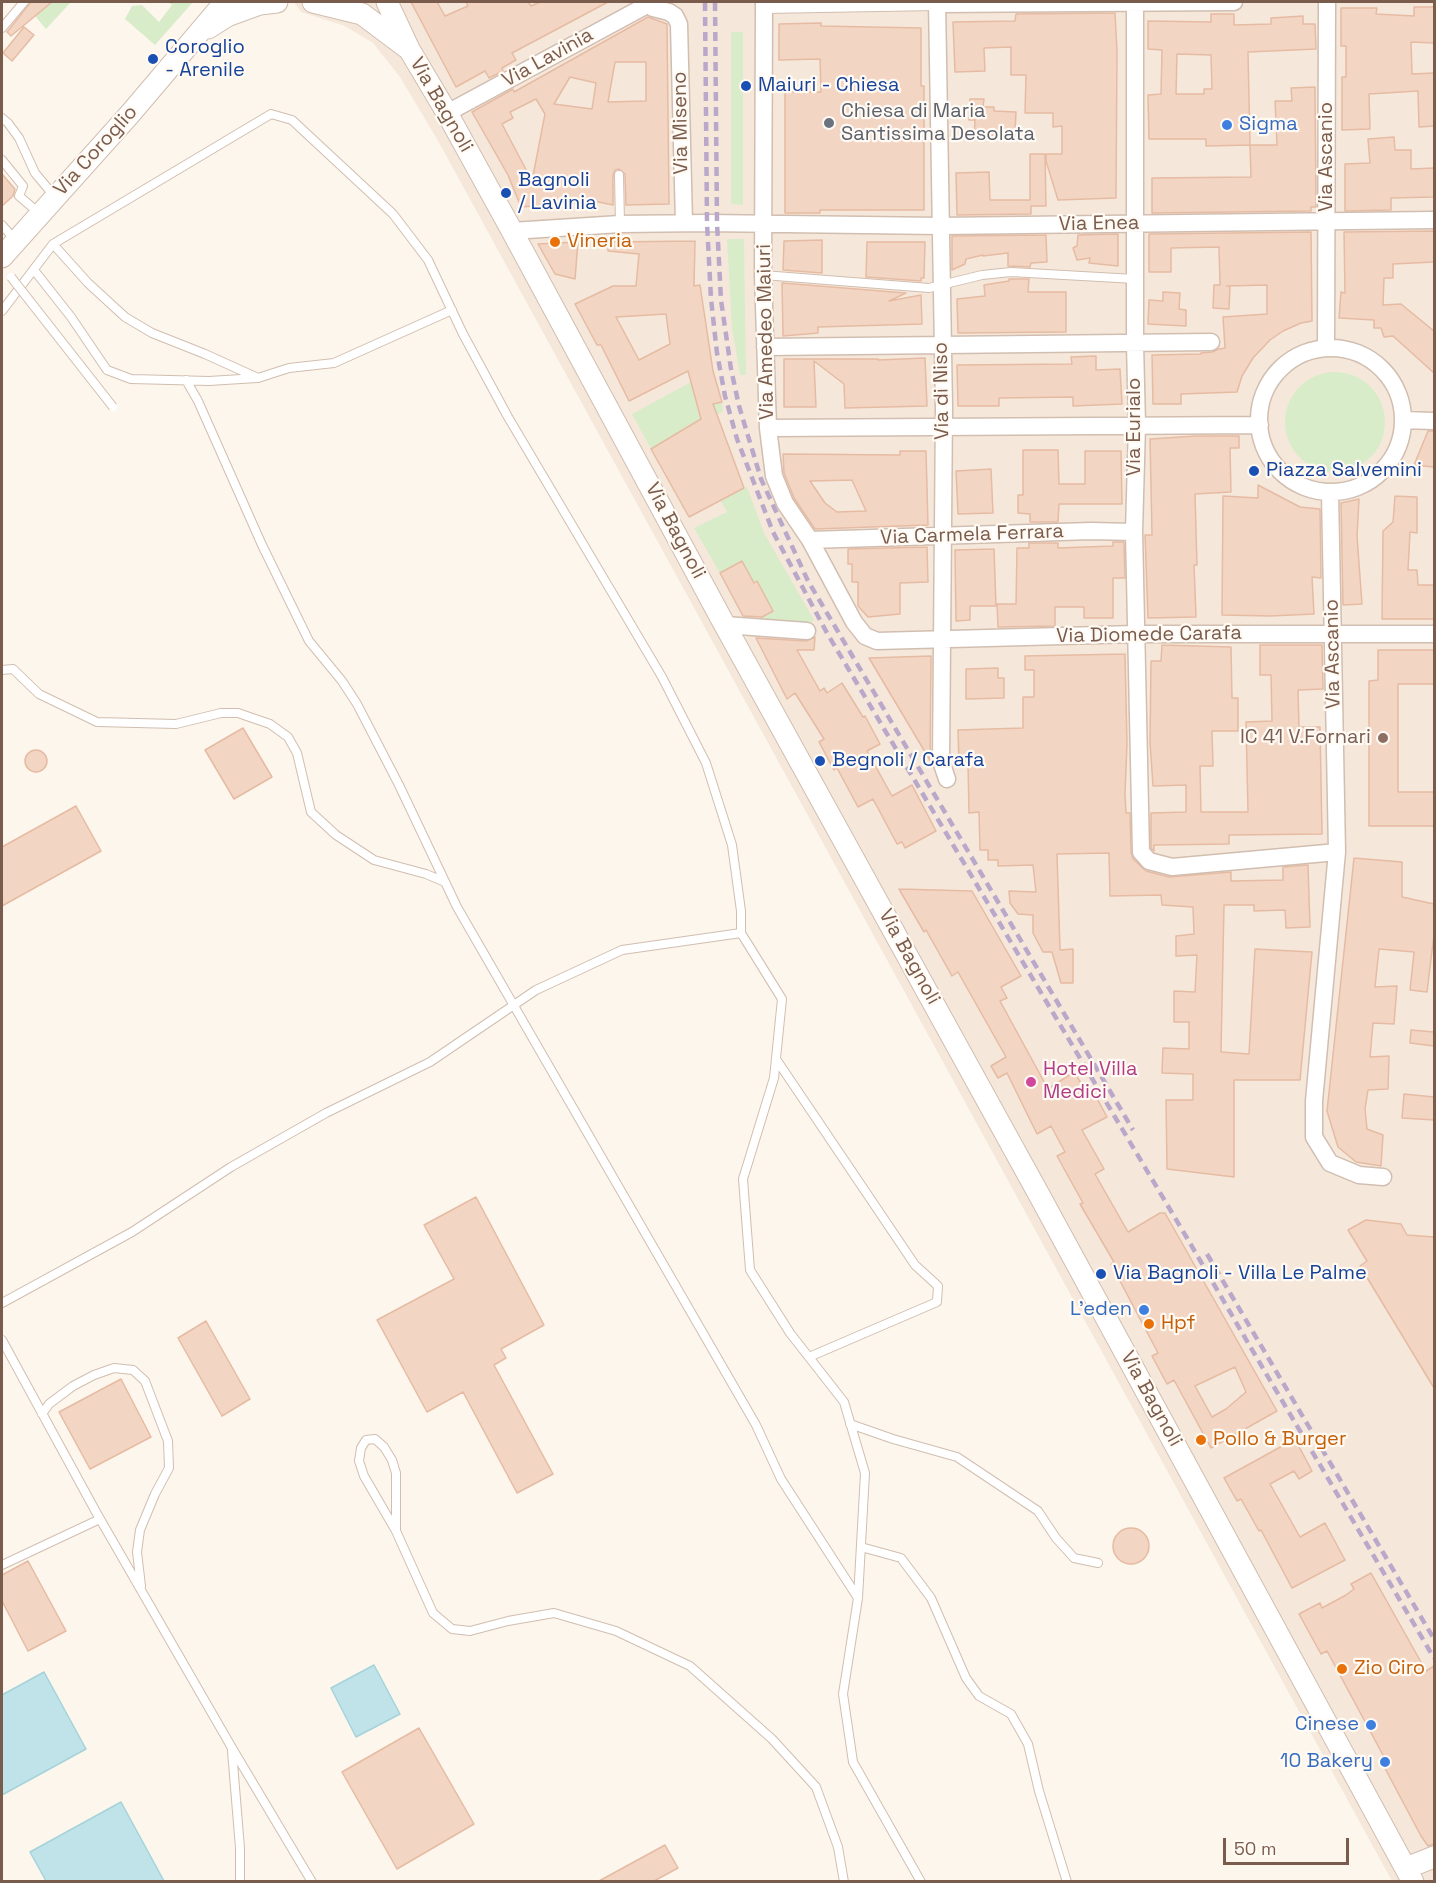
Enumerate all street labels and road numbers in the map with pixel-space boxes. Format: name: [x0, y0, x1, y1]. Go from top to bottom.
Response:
street label: Via Lavinia: [498, 23, 598, 93]
street label: Via Bagnoli: [404, 53, 478, 157]
street label: Via Miseno: [668, 71, 694, 175]
street label: Via Coroglio: [49, 101, 143, 201]
street label: Via Ascanio: [1315, 102, 1339, 212]
street label: Via Enea: [1058, 211, 1140, 237]
street label: Via Amedeo Maiuri: [752, 244, 780, 420]
street label: Via di Niso: [929, 342, 955, 440]
street label: Via Eurialo: [1123, 378, 1147, 476]
street label: Via Bagnoli: [640, 479, 710, 583]
street label: Via Carmela Ferrara: [880, 520, 1064, 550]
street label: Via Ascanio: [1320, 599, 1346, 709]
street label: Via Diomede Carafa: [1056, 621, 1242, 649]
street label: Via Bagnoli: [873, 905, 945, 1009]
street label: Via Bagnoli: [1115, 1347, 1187, 1451]

